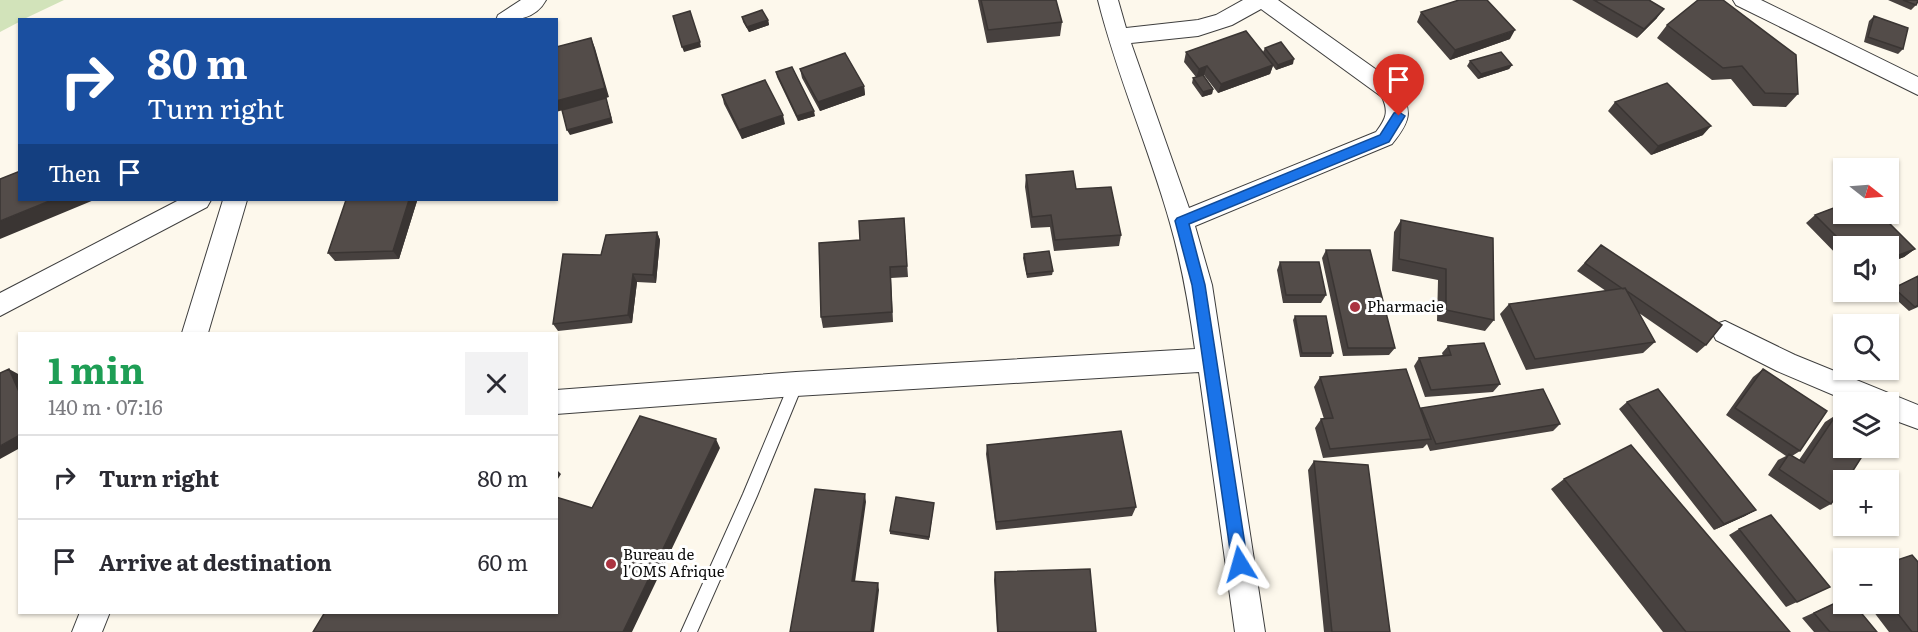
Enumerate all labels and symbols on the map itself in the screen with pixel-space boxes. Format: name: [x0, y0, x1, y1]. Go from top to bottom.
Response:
pin: [1373, 54, 1424, 116]
north arrow: [1833, 158, 1899, 224]
place label: Pharmacie: [1367, 294, 1444, 317]
marker: Pharmacie: [1348, 300, 1362, 314]
position arrow: [1208, 532, 1272, 596]
place label: Bureau de l'OMS Afrique: [623, 542, 725, 582]
marker: Bureau de l'OMS Afrique: [604, 557, 618, 571]

